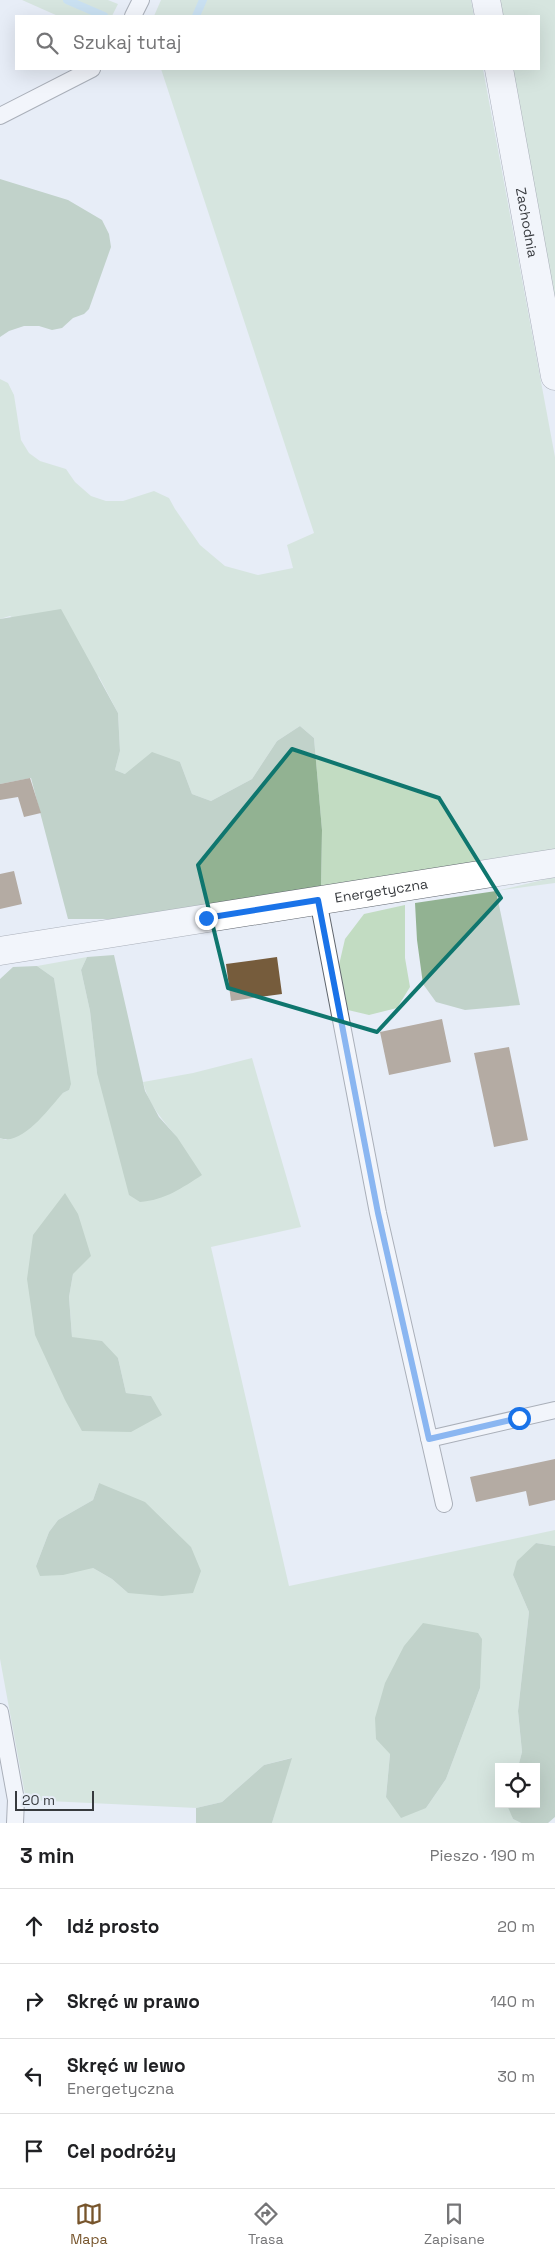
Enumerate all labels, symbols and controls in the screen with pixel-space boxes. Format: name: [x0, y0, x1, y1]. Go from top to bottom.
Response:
search box: [15, 15, 540, 70]
icon: search: [33, 29, 61, 57]
text: Szukaj tutaj: [73, 30, 181, 55]
street label: Zachodnia: [512, 186, 542, 259]
street label: Energetyczna: [333, 874, 429, 907]
route end: [195, 907, 218, 930]
route start: [508, 1407, 531, 1430]
map controls: [495, 1763, 540, 1808]
button: locate: [495, 1763, 540, 1808]
scale bar: [15, 1788, 94, 1811]
text: 20 m: [22, 1791, 55, 1809]
text: 3 min: [20, 1842, 75, 1869]
text: Pieszo · 190 m: [430, 1845, 535, 1866]
icon: ahead: [20, 1912, 48, 1940]
text: Idź prosto: [67, 1914, 159, 1939]
text: 20 m: [497, 1916, 535, 1937]
icon: right: [20, 1987, 48, 2015]
text: Skręć w prawo: [67, 1989, 200, 2014]
text: 140 m: [490, 1991, 535, 2012]
text: Skręć w lewo: [67, 2053, 186, 2078]
icon: left: [20, 2062, 48, 2090]
text: 30 m: [497, 2066, 535, 2087]
text: Energetyczna: [67, 2078, 174, 2099]
icon: arrive: [20, 2137, 48, 2165]
text: Cel podróży: [67, 2139, 176, 2164]
tab: Mapa: [70, 2200, 107, 2248]
tab: Trasa: [248, 2200, 283, 2248]
tab: Zapisane: [424, 2200, 485, 2248]

